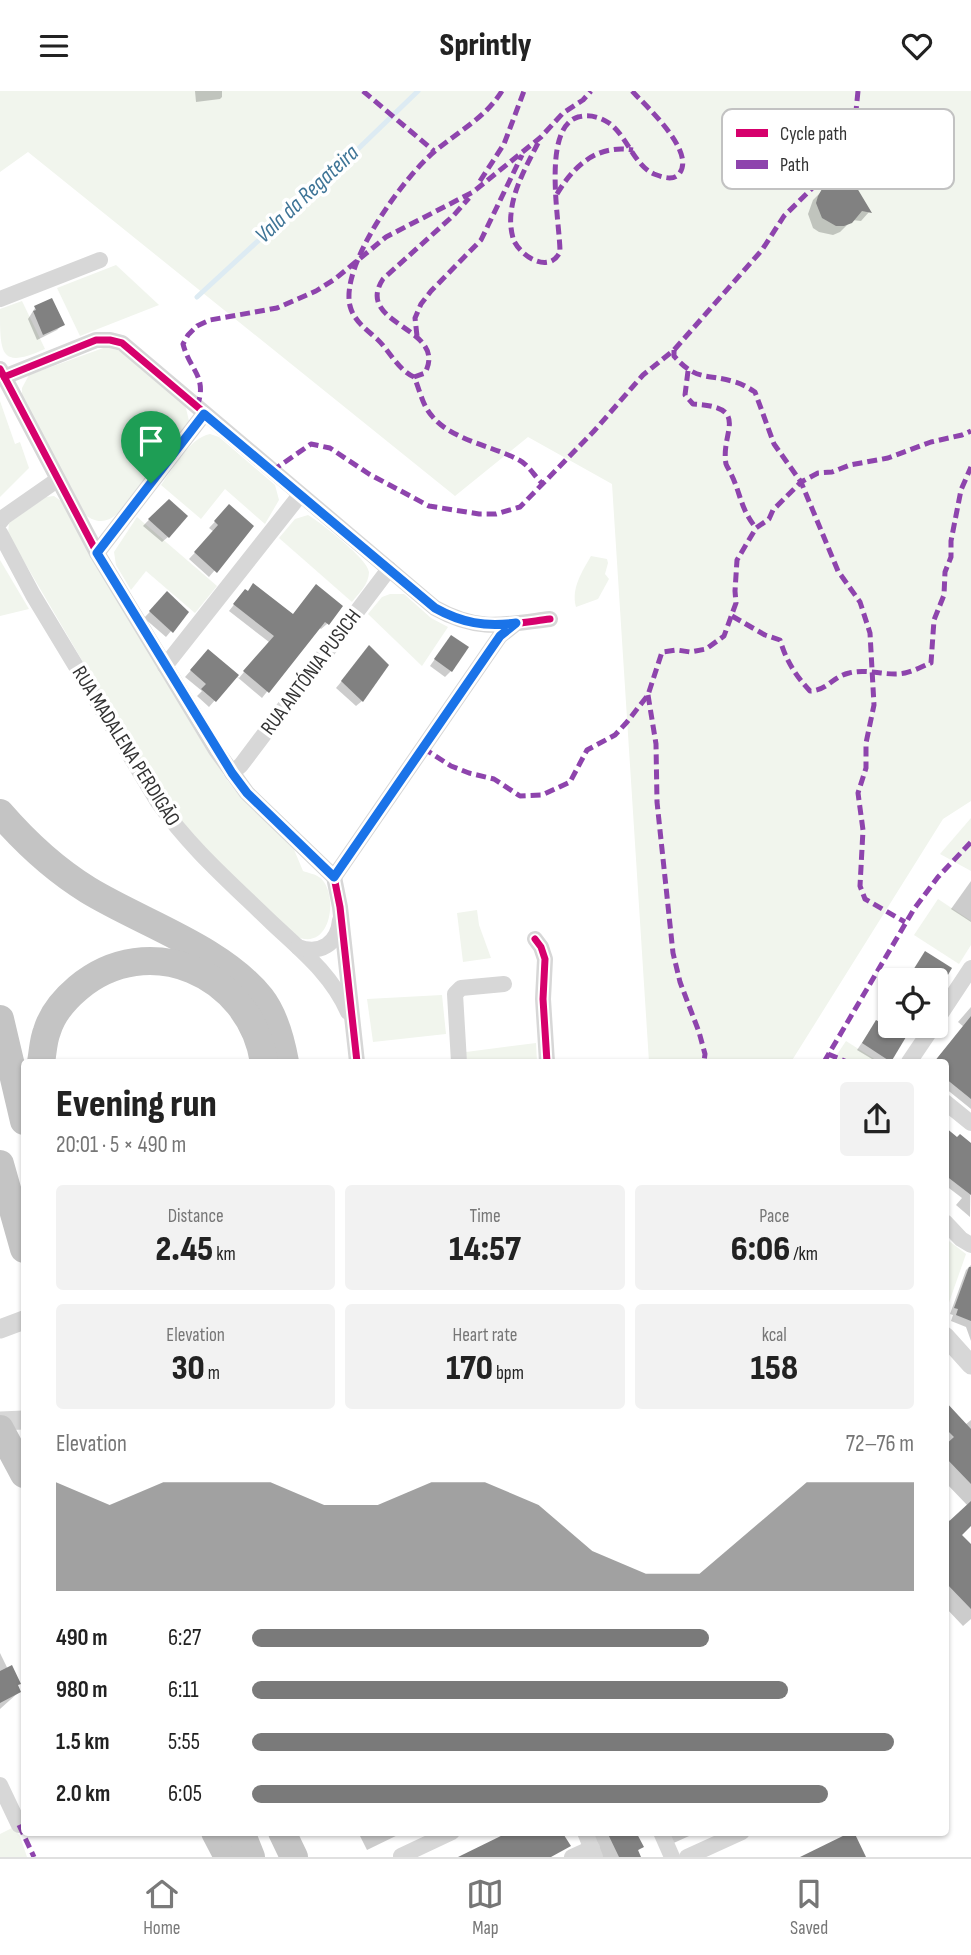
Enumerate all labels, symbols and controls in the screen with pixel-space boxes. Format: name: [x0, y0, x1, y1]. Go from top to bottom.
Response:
text: Sprintly: [439, 26, 532, 65]
icon: menu: [35, 27, 73, 65]
icon: heart: [898, 27, 936, 65]
legend: [722, 109, 954, 189]
text: Cycle path: [780, 123, 847, 146]
water label: Vala da Regateira: [249, 139, 365, 249]
text: Path: [780, 154, 809, 177]
pin: [121, 411, 181, 483]
icon: arrive: [132, 422, 170, 460]
street label: RUA ANTÓNIA PUSICH: [256, 604, 366, 740]
street label: RUA MADALENA PERDIGÃO: [67, 662, 185, 830]
map controls: [878, 968, 948, 1038]
button: locate: [878, 968, 948, 1038]
text: Evening run: [56, 1082, 217, 1127]
button: share: [840, 1082, 914, 1156]
text: 20:01 · 5 × 490 m: [56, 1131, 186, 1159]
text: Distance: [168, 1205, 224, 1228]
text: Time: [469, 1205, 501, 1228]
text: Pace: [759, 1205, 789, 1228]
text: 2.45: [156, 1228, 213, 1271]
text: 14:57: [449, 1228, 521, 1271]
text: 6:06: [731, 1228, 790, 1271]
text: km: [213, 1243, 236, 1266]
text: /km: [790, 1243, 818, 1266]
text: Elevation: [166, 1324, 225, 1347]
text: Heart rate: [453, 1324, 517, 1347]
text: kcal: [762, 1324, 787, 1347]
text: 30: [171, 1347, 205, 1390]
text: 170: [446, 1347, 493, 1390]
text: 158: [751, 1347, 798, 1390]
text: m: [205, 1362, 220, 1385]
text: bpm: [493, 1362, 524, 1385]
text: Elevation: [56, 1430, 127, 1458]
text: 72–76 m: [846, 1430, 914, 1458]
text: 490 m: [56, 1624, 107, 1652]
text: 6:27: [168, 1624, 201, 1652]
text: 980 m: [56, 1676, 108, 1704]
text: 6:11: [168, 1676, 199, 1704]
text: 1.5 km: [56, 1728, 109, 1756]
text: 5:55: [168, 1728, 200, 1756]
text: 2.0 km: [56, 1780, 110, 1808]
text: 6:05: [168, 1780, 202, 1808]
tab: Home: [143, 1875, 181, 1940]
tab: Map: [466, 1875, 504, 1940]
tab: Saved: [790, 1875, 828, 1940]

